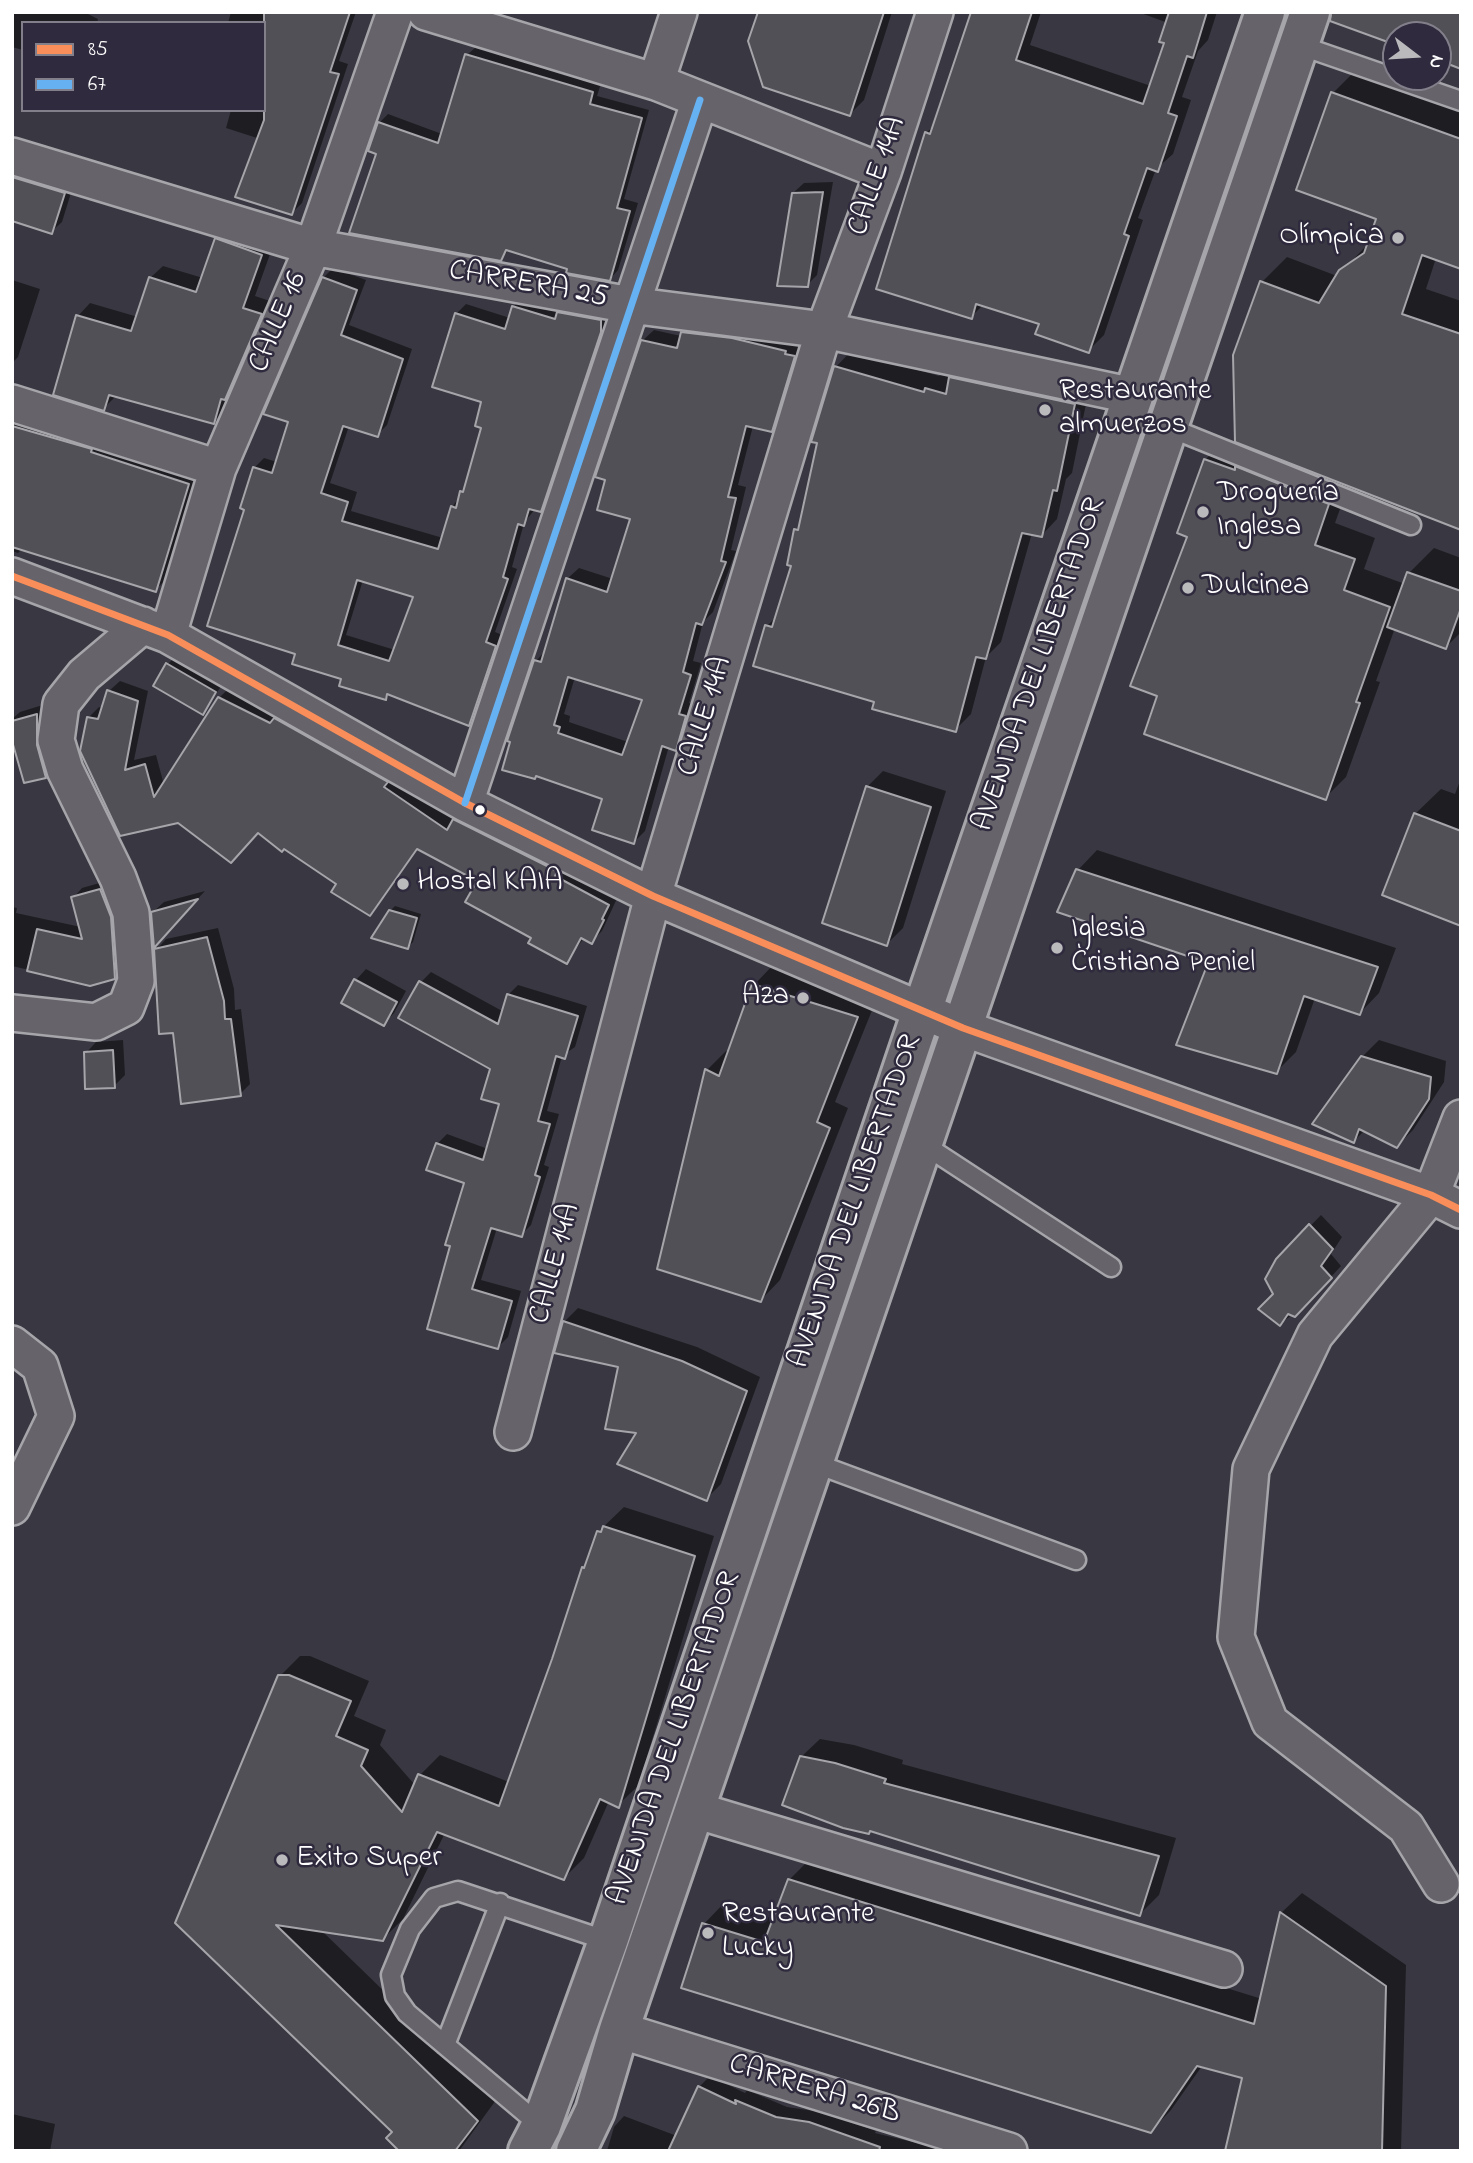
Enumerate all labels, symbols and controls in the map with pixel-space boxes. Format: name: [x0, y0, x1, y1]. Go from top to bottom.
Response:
legend: [21, 21, 266, 112]
north arrow: [1382, 21, 1452, 91]
text: 85: [88, 35, 108, 65]
text: N: [1421, 52, 1450, 72]
text: 67: [88, 70, 106, 100]
street label: CALLE 14A: [842, 113, 916, 241]
place label: Olímpica: [1279, 220, 1384, 256]
marker: Olímpica: [1390, 230, 1406, 246]
street label: CARRERA 25: [446, 254, 610, 318]
street label: CALLE 16: [243, 267, 317, 379]
place label: Restaurante almuerzos: [1059, 375, 1211, 446]
marker: Restaurante almuerzos: [1037, 402, 1053, 418]
place label: Droguería Inglesa: [1217, 477, 1339, 548]
street label: AVENIDA DEL LIBERTADOR: [967, 494, 1115, 836]
marker: Droguería Inglesa: [1195, 504, 1211, 520]
place label: Dulcinea: [1202, 570, 1309, 606]
marker: Dulcinea: [1180, 580, 1196, 596]
street label: CALLE 14A: [672, 653, 742, 781]
unlabelled marker: [473, 803, 487, 817]
place label: Hostal KAIA: [417, 866, 563, 902]
marker: Hostal KAIA: [395, 876, 411, 892]
place label: Iglesia Cristiana Peniel: [1071, 913, 1255, 984]
marker: Iglesia Cristiana Peniel: [1049, 940, 1065, 956]
place label: Aza: [742, 980, 789, 1016]
marker: Aza: [795, 990, 811, 1006]
street label: AVENIDA DEL LIBERTADOR: [783, 1031, 931, 1373]
street label: CALLE 14A: [524, 1200, 590, 1328]
street label: AVENIDA DEL LIBERTADOR: [602, 1568, 750, 1910]
place label: Exito Super: [296, 1842, 442, 1878]
marker: Exito Super: [274, 1852, 290, 1868]
place label: Restaurante Lucky: [722, 1898, 874, 1968]
marker: Restaurante Lucky: [700, 1925, 716, 1941]
street label: CARRERA 26B: [724, 2048, 904, 2134]

